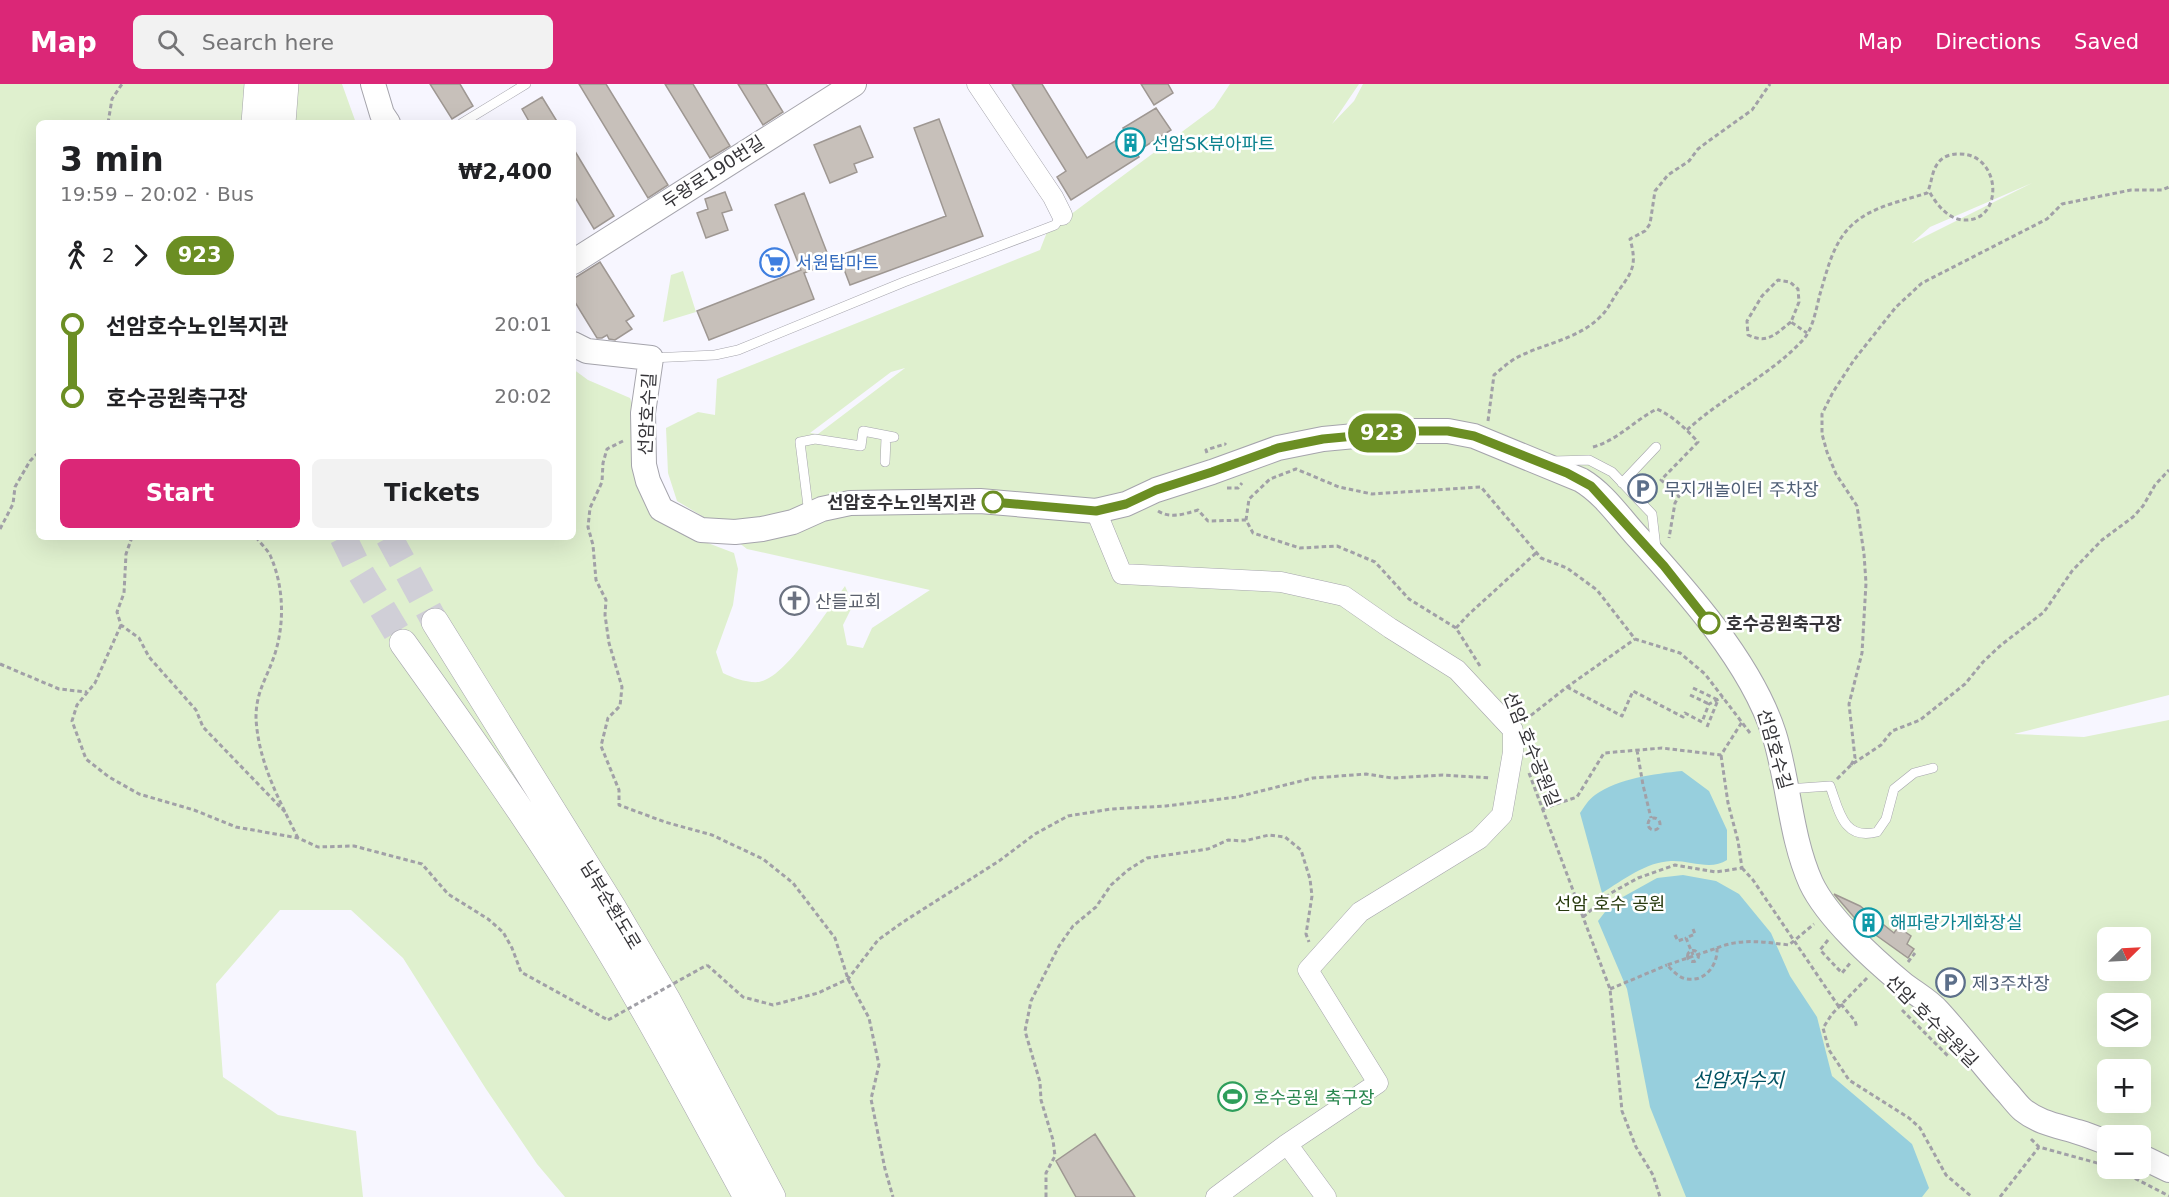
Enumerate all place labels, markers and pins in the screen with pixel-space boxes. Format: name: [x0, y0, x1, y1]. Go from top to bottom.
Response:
building icon: 선암SK뷰아파트: [1115, 127, 1147, 159]
place label: 선암SK뷰아파트: [1152, 133, 1275, 154]
supermarket icon: 서원탑마트: [759, 246, 791, 278]
place label: 서원탑마트: [796, 252, 879, 273]
parking icon: 무지개놀이터 주차장: [1627, 473, 1659, 505]
place label: 무지개놀이터 주차장: [1664, 479, 1819, 500]
marker: 선암호수노인복지관: [982, 491, 1004, 513]
place label: 선암호수노인복지관: [827, 492, 976, 513]
church icon: 산들교회: [778, 585, 810, 617]
place label: 산들교회: [815, 591, 881, 612]
marker: 호수공원축구장: [1698, 612, 1720, 634]
place label: 호수공원축구장: [1726, 613, 1842, 634]
building icon: 해파랑가게화장실: [1853, 906, 1885, 938]
place label: 해파랑가게화장실: [1890, 912, 2022, 933]
parking icon: 제3주차장: [1935, 967, 1967, 999]
place label: 제3주차장: [1972, 973, 2050, 994]
sports icon: 호수공원 축구장: [1216, 1081, 1248, 1113]
place label: 호수공원 축구장: [1253, 1087, 1375, 1108]

